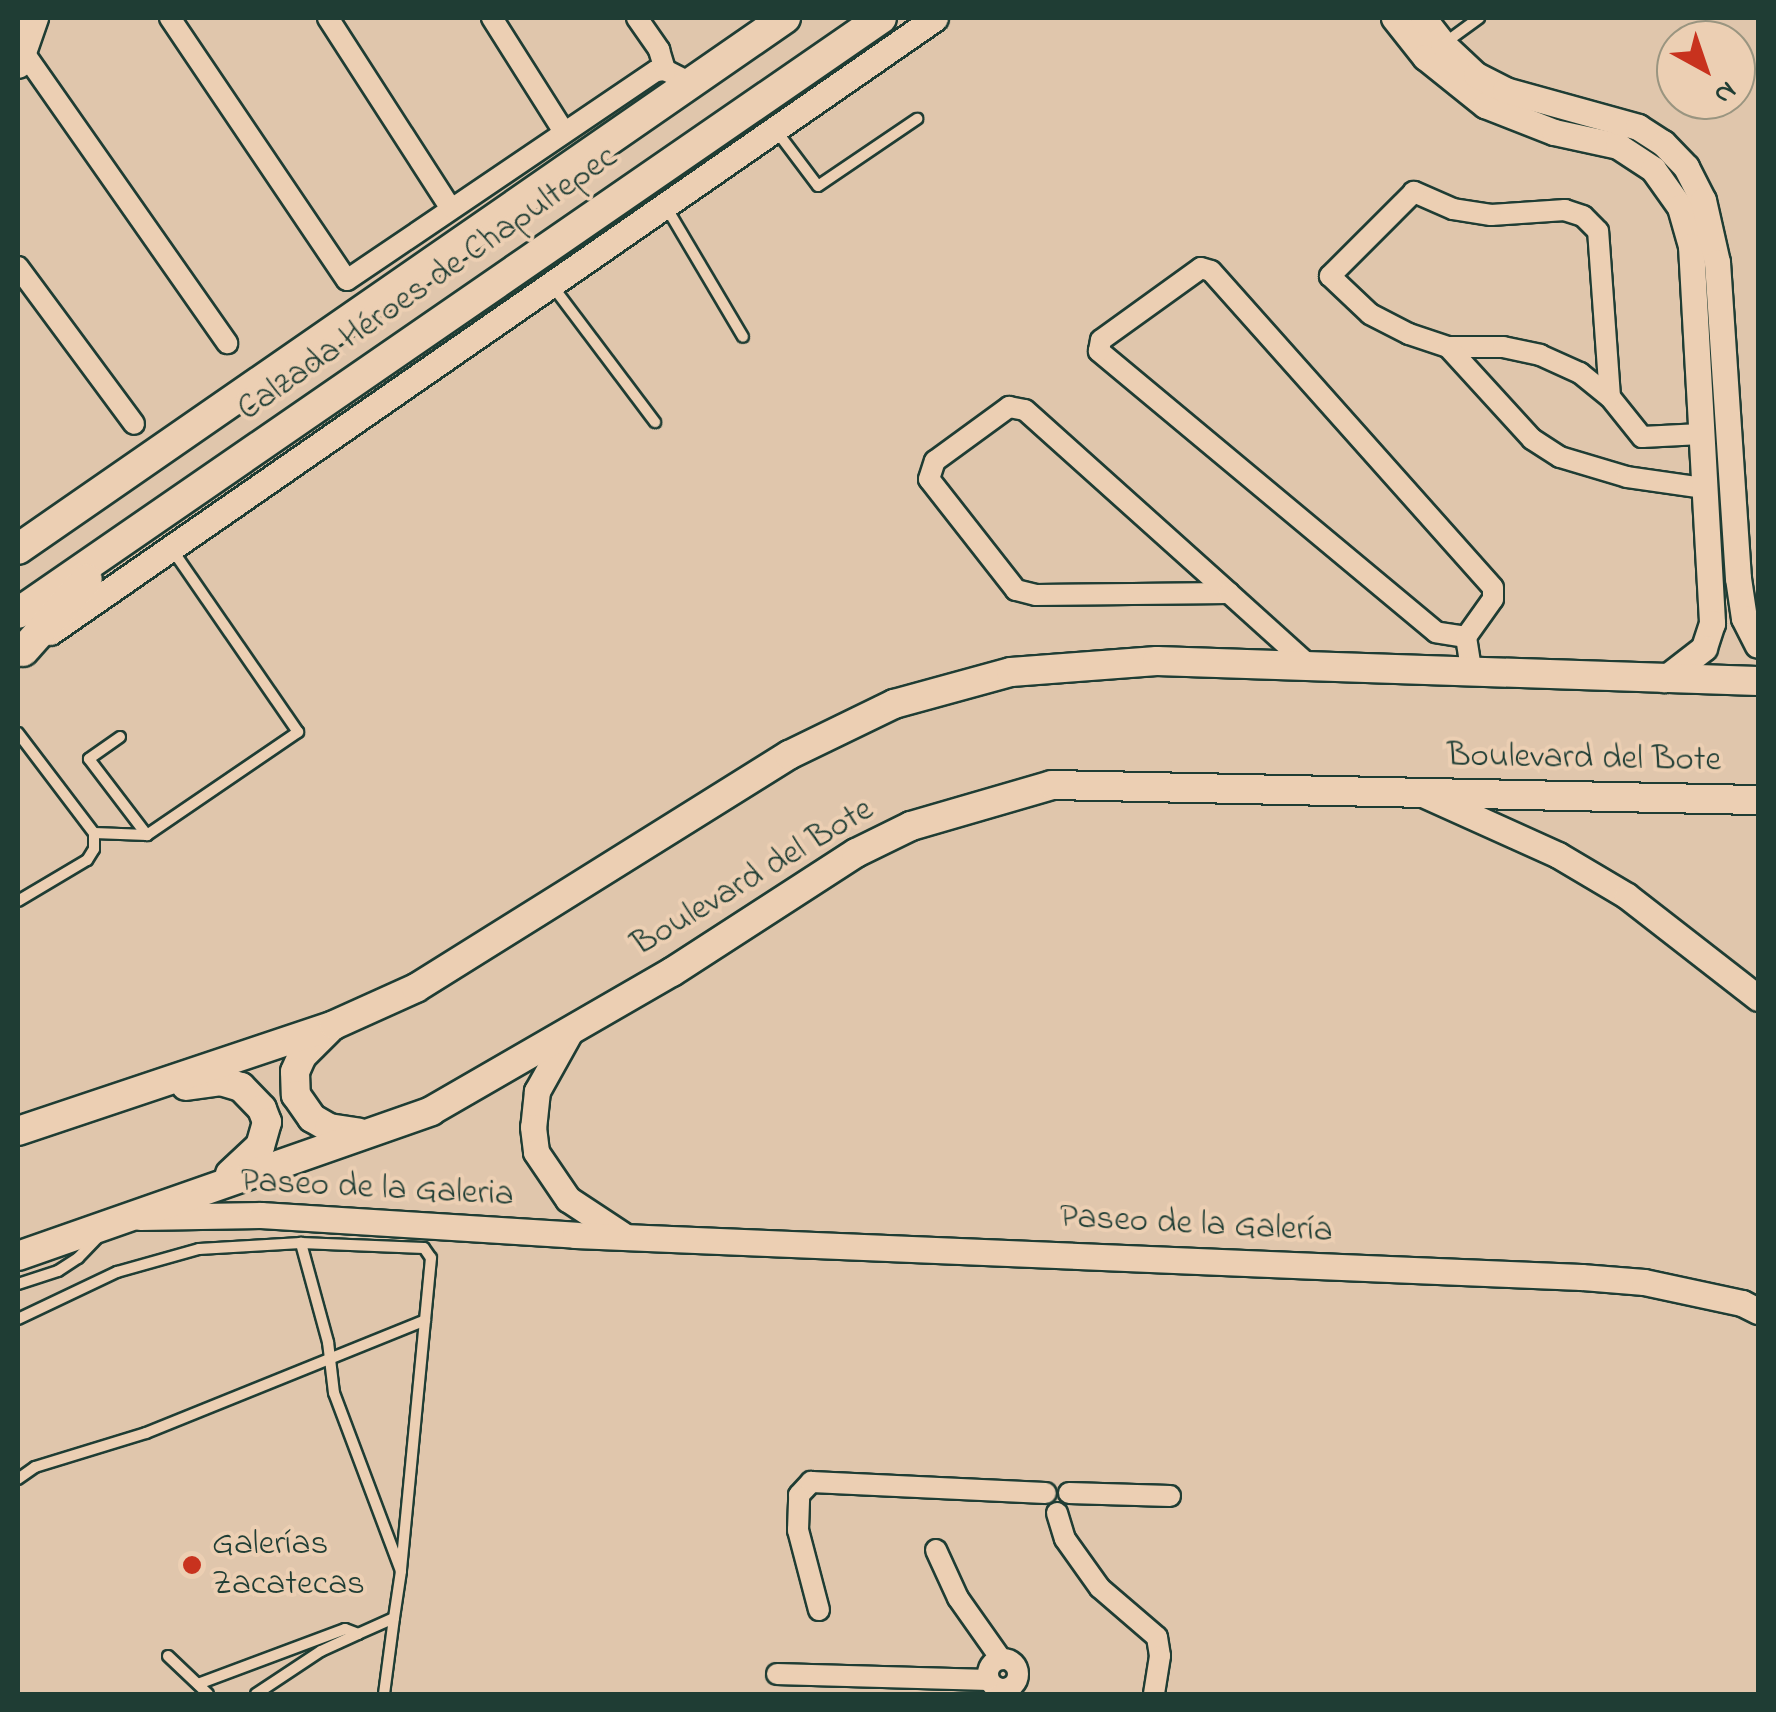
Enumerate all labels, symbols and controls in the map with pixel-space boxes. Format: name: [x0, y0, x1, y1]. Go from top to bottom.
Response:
north arrow: [1656, 20, 1756, 120]
text: N: [1704, 70, 1745, 114]
street label: Calzada Héroes de Chapultepec: [230, 137, 626, 431]
street label: Boulevard del Bote: [1447, 736, 1721, 782]
street label: Boulevard del Bote: [625, 789, 881, 967]
street label: Paseo de la Galeria: [239, 1161, 515, 1217]
street label: Paseo de la Galería: [1058, 1197, 1334, 1253]
place label: Galerías Zacatecas: [212, 1524, 365, 1606]
marker: Galerías Zacatecas: [181, 1554, 203, 1576]

